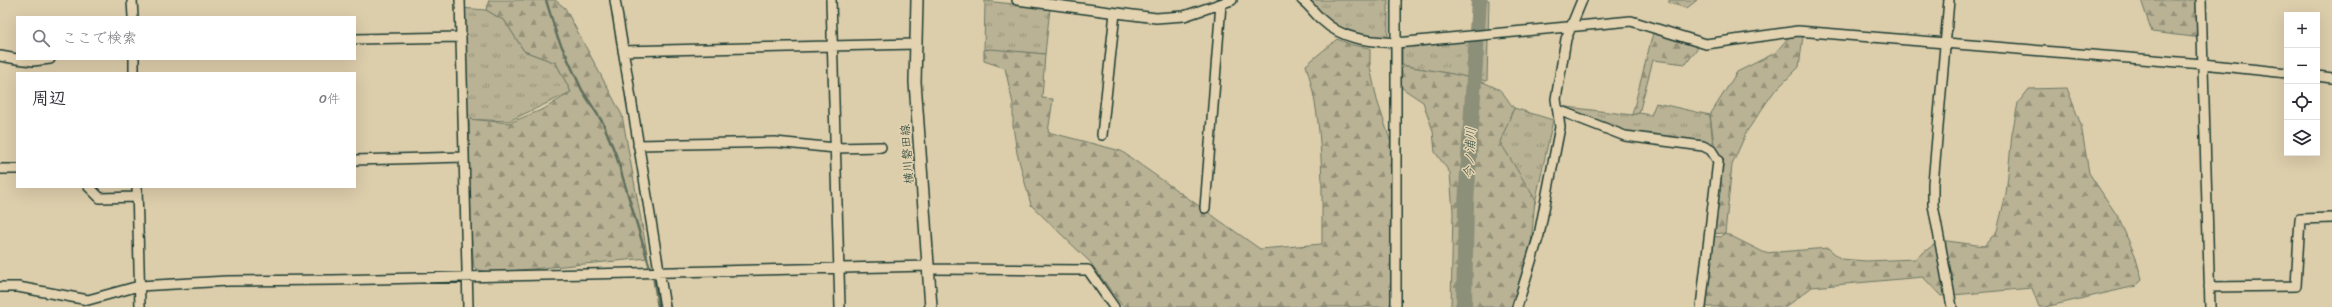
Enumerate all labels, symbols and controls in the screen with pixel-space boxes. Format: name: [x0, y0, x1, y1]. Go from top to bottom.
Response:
map controls: [2284, 12, 2320, 156]
button: +: [2284, 12, 2320, 48]
search box: [16, 16, 356, 60]
text: ここで検索: [62, 25, 137, 51]
icon: search: [30, 27, 52, 49]
button: −: [2284, 48, 2320, 84]
text: 周辺: [32, 83, 66, 113]
button: locate: [2284, 84, 2320, 120]
text: 0件: [319, 87, 340, 110]
button: layers: [2284, 120, 2320, 156]
street label: 横川磐田線: [894, 123, 920, 185]
water label: 今ノ浦川: [1457, 126, 1482, 180]

